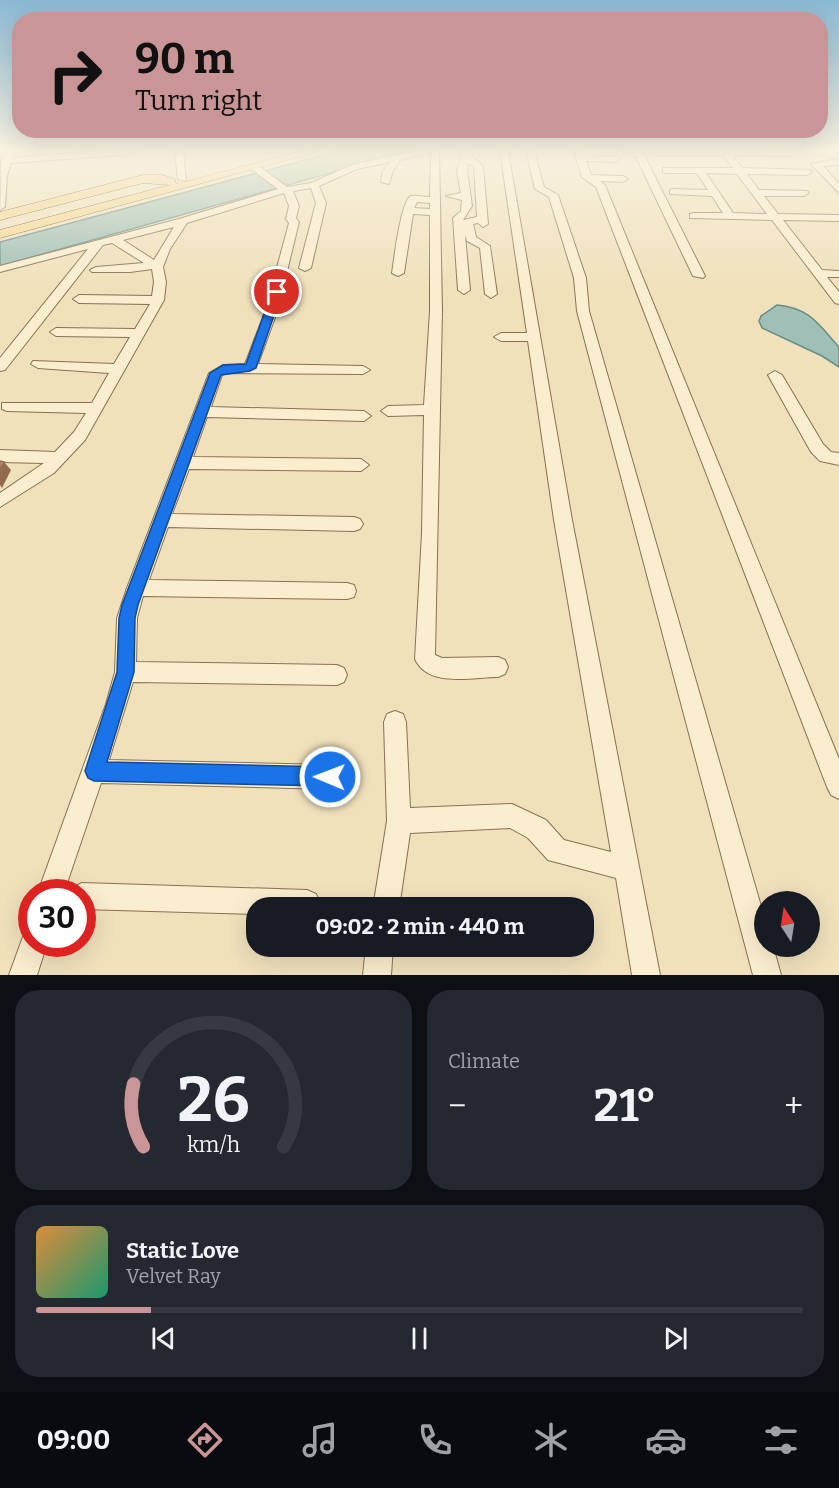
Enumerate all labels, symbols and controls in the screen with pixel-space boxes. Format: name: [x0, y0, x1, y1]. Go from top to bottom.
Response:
text: 90 m: [135, 34, 234, 84]
icon: right: [36, 36, 114, 114]
text: Turn right: [135, 85, 262, 117]
pin: [251, 266, 302, 317]
icon: arrive: [260, 275, 293, 308]
position arrow: [298, 745, 362, 809]
speed limit sign: 30: [18, 879, 96, 957]
north arrow: [754, 891, 820, 957]
map controls: [754, 891, 820, 957]
text: 09:02 · 2 min · 440 m: [316, 913, 524, 940]
text: Climate: [448, 1049, 520, 1073]
text: 26: [177, 1063, 249, 1138]
text: 21°: [594, 1079, 657, 1133]
text: −: [448, 1086, 466, 1126]
text: +: [784, 1086, 803, 1126]
text: km/h: [187, 1132, 240, 1158]
text: Static Love: [126, 1237, 239, 1264]
text: Velvet Ray: [126, 1264, 221, 1288]
icon: previous: [147, 1322, 180, 1355]
icon: pause: [403, 1322, 436, 1355]
icon: next: [659, 1322, 692, 1355]
icon: directions: [184, 1419, 226, 1461]
icon: music: [299, 1419, 341, 1461]
icon: phone: [414, 1419, 456, 1461]
icon: climate: [530, 1419, 572, 1461]
icon: car: [645, 1419, 687, 1461]
icon: filters: [760, 1419, 802, 1461]
text: 09:00: [37, 1424, 110, 1456]

